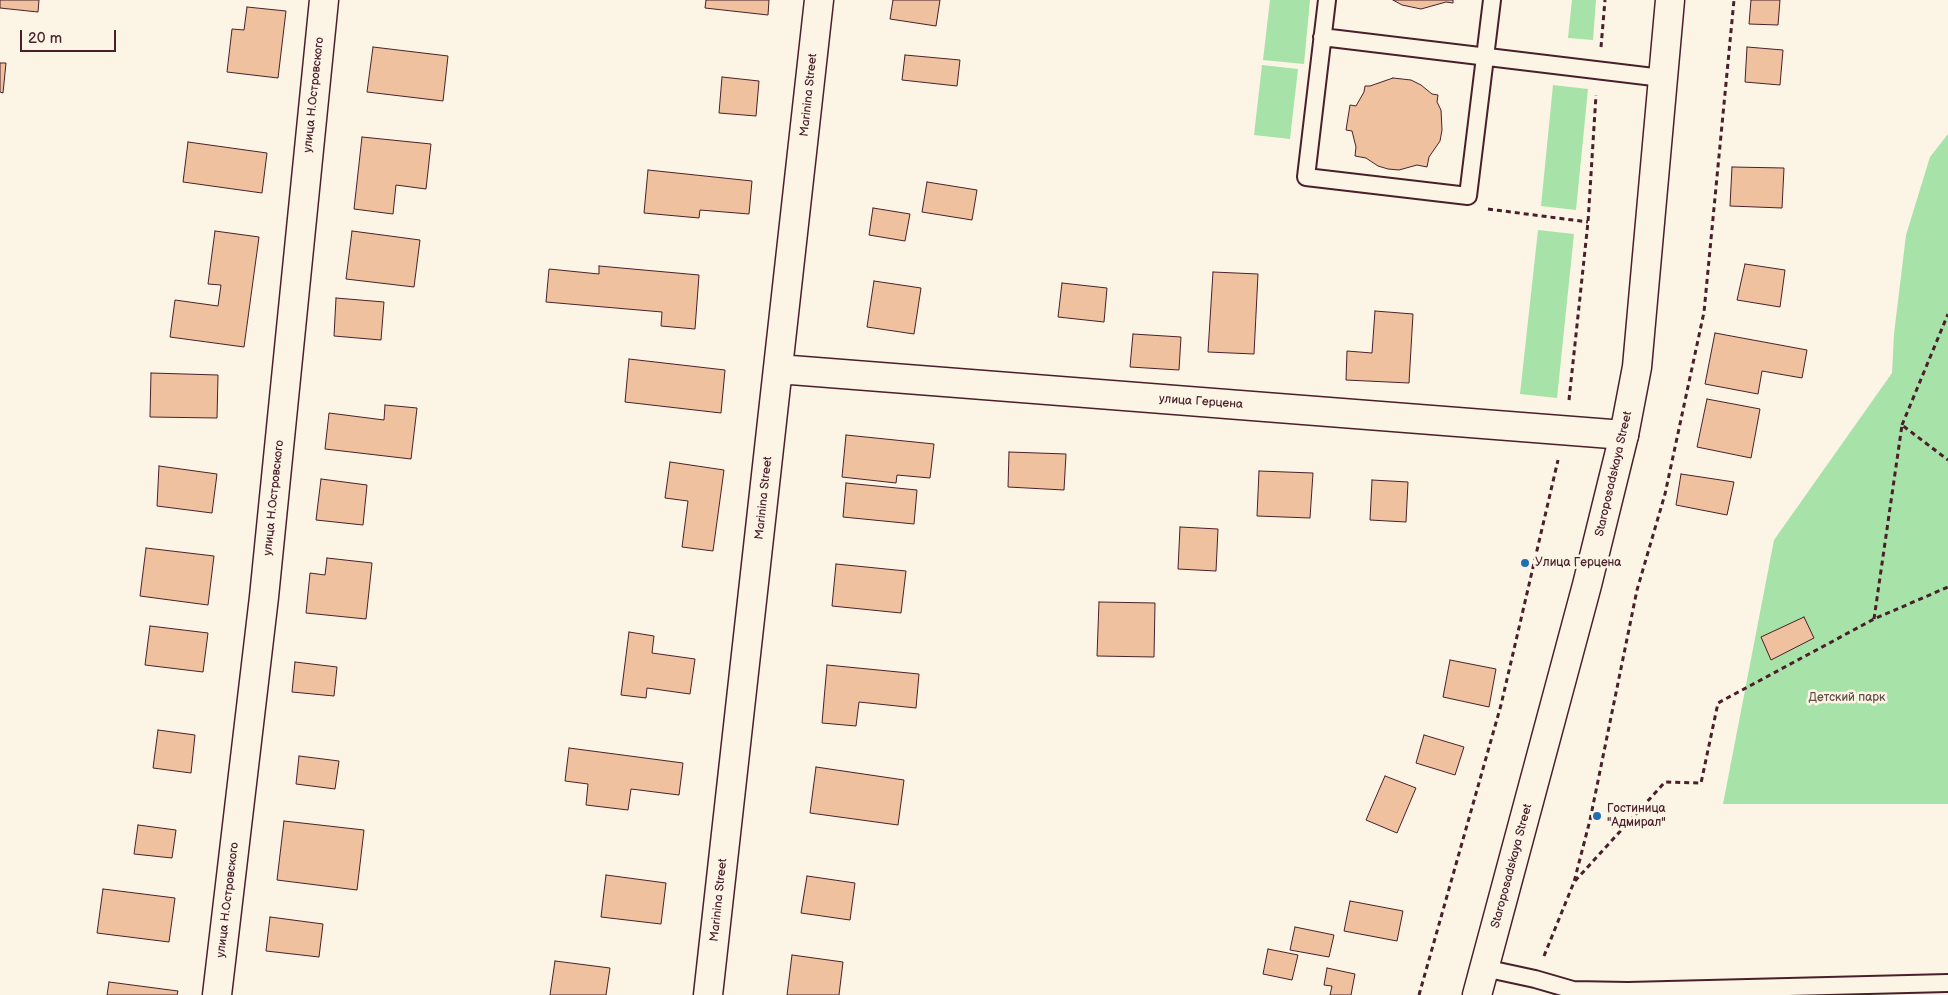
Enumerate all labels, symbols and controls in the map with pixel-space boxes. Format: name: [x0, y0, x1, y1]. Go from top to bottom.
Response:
scale bar: [22, 20, 119, 52]
text: 20 m: [28, 29, 62, 48]
street label: улица Н.Островского: [301, 37, 327, 153]
street label: Marinina Street: [797, 53, 821, 137]
street label: улица Герцена: [1159, 392, 1243, 412]
street label: Staroposadskaya Street: [1593, 410, 1635, 538]
street label: улица Н.Островского: [261, 440, 287, 556]
street label: Marinina Street: [752, 456, 776, 540]
place label: Улица Герцена: [1535, 556, 1621, 570]
marker: Улица Герцена: [1519, 557, 1531, 569]
park label: Детский парк: [1809, 691, 1885, 705]
street label: Staroposadskaya Street: [1488, 802, 1536, 930]
place label: Гостиница "Адмирал": [1607, 802, 1666, 830]
marker: Гостиница "Адмирал": [1591, 810, 1603, 822]
street label: улица Н.Островского: [214, 842, 242, 958]
street label: Marinina Street: [707, 858, 731, 942]

